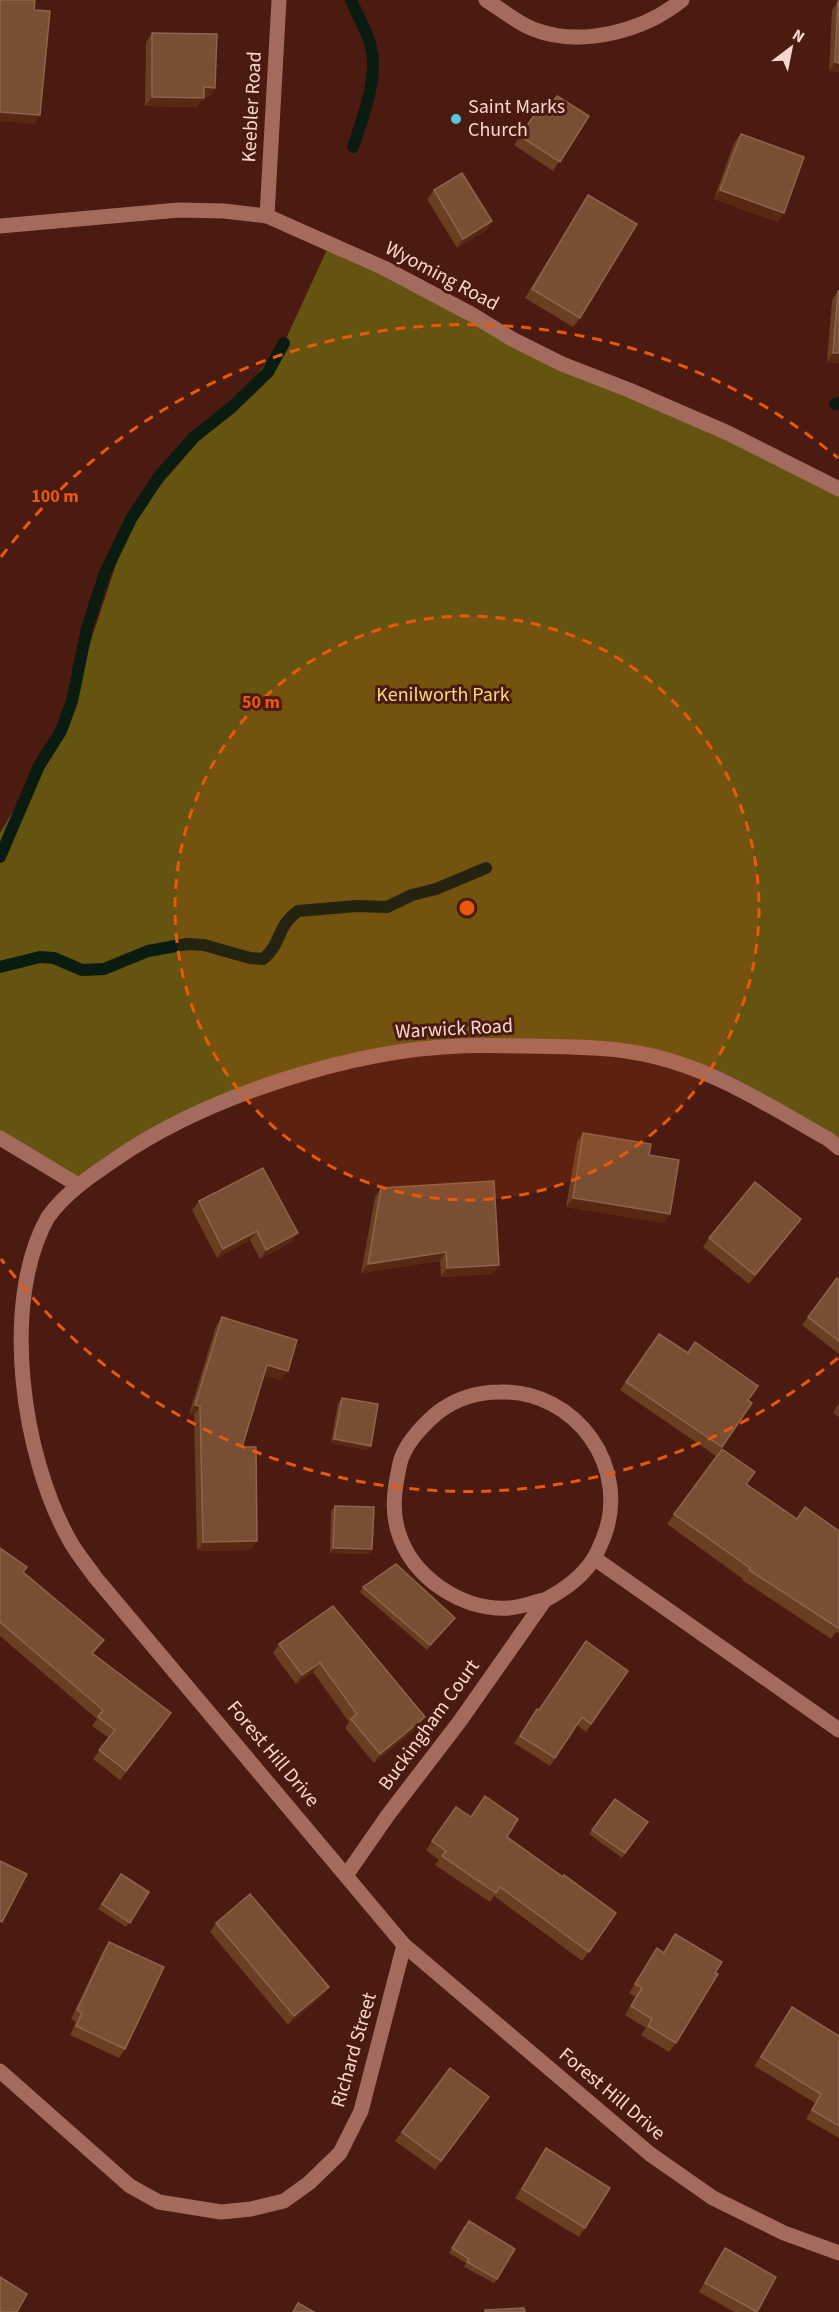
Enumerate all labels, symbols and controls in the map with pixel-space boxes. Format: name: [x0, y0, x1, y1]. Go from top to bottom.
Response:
north arrow: [761, 18, 821, 78]
text: N: [788, 24, 809, 48]
street label: Keebler Road: [235, 51, 269, 163]
place label: Saint Marks Church: [468, 93, 565, 144]
marker: Saint Marks Church: [449, 112, 463, 126]
street label: Wyoming Road: [380, 234, 504, 318]
text: 100 m: [31, 484, 79, 509]
park label: Kenilworth Park: [376, 681, 510, 709]
text: 50 m: [242, 690, 280, 715]
centre of rings: [457, 898, 477, 918]
street label: Warwick Road: [394, 1012, 514, 1046]
street label: Buckingham Court: [372, 1653, 486, 1796]
street label: Forest Hill Drive: [220, 1695, 326, 1813]
street label: Richard Street: [324, 1989, 384, 2111]
street label: Forest Hill Drive: [553, 2041, 671, 2147]

